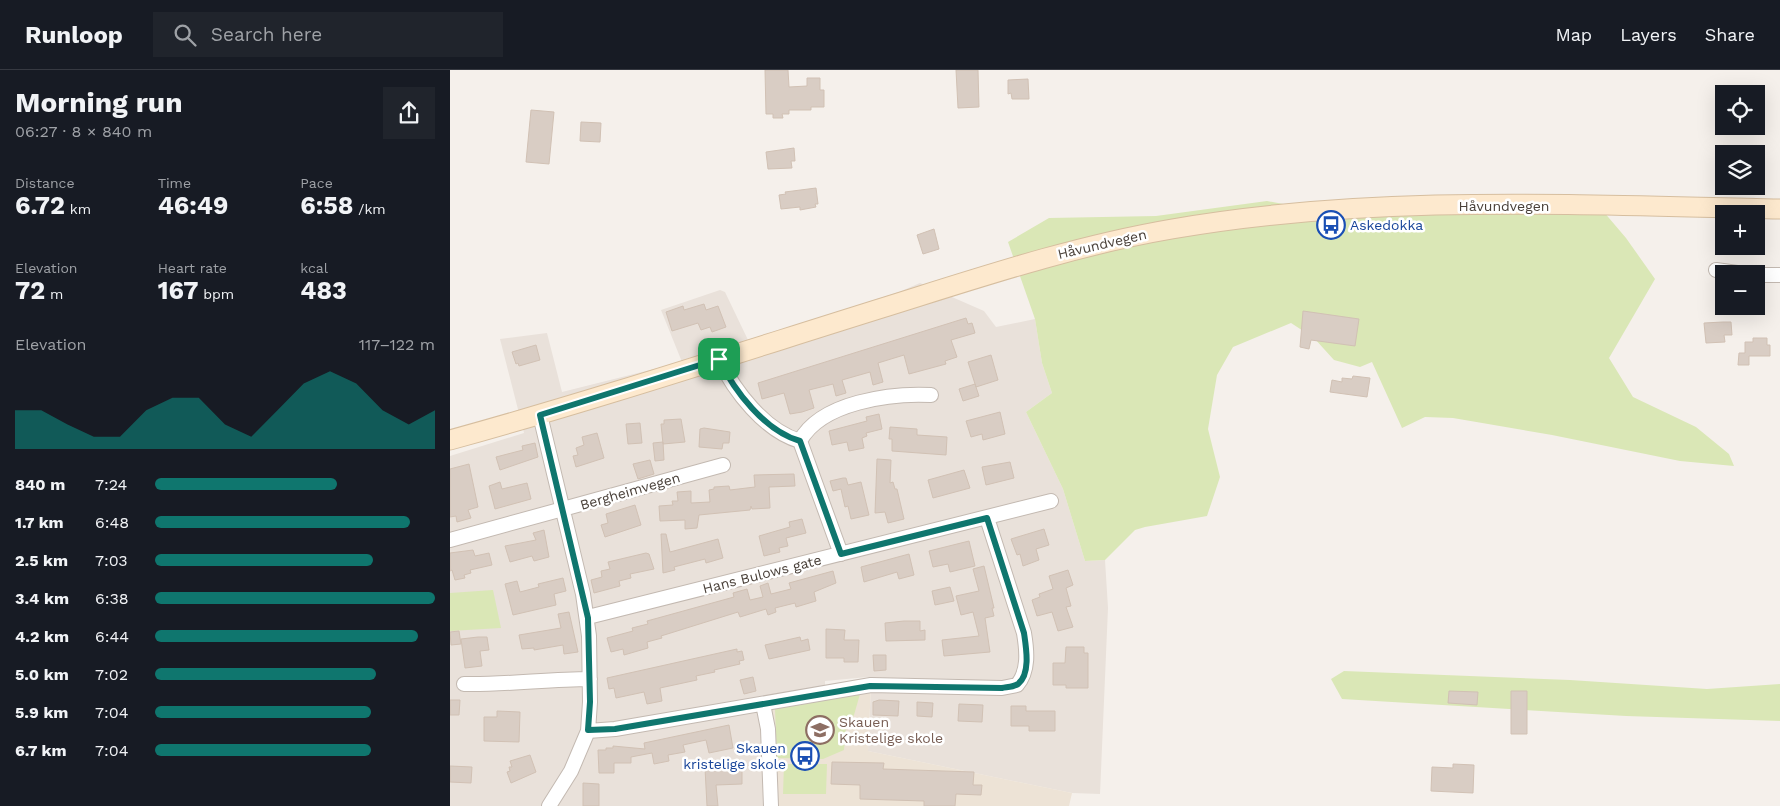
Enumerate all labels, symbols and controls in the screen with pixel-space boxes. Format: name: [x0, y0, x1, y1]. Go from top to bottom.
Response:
search box: [153, 12, 503, 57]
text: Runloop: [25, 21, 123, 49]
icon: search: [171, 21, 199, 49]
text: Search here: [211, 23, 322, 46]
text: Map: [1555, 24, 1592, 45]
text: Layers: [1620, 24, 1677, 45]
text: Share: [1705, 24, 1755, 45]
map controls: [1715, 85, 1765, 315]
button: locate: [1715, 85, 1765, 135]
text: Morning run: [15, 86, 183, 119]
button: share: [383, 87, 435, 139]
text: 06:27 · 8 × 840 m: [15, 122, 152, 141]
button: layers: [1715, 145, 1765, 195]
text: Distance: [15, 175, 75, 191]
text: Time: [158, 175, 191, 191]
text: Pace: [300, 175, 333, 191]
text: 6.72: [15, 191, 65, 220]
text: 46:49: [158, 191, 228, 220]
text: 6:58: [300, 191, 354, 220]
street label: Håvundvegen: [1459, 198, 1549, 214]
text: km: [65, 201, 91, 217]
text: /km: [354, 201, 386, 217]
button: +: [1715, 205, 1765, 255]
bus stop icon: Askedokka: [1316, 210, 1346, 240]
place label: Askedokka: [1350, 217, 1423, 233]
street label: Håvundvegen: [1056, 226, 1148, 262]
text: Elevation: [15, 260, 78, 276]
text: Heart rate: [158, 260, 227, 276]
text: kcal: [300, 260, 328, 276]
button: −: [1715, 265, 1765, 315]
text: 72: [15, 276, 45, 305]
text: 167: [158, 276, 198, 305]
text: 483: [300, 276, 347, 305]
text: m: [45, 286, 63, 302]
text: bpm: [198, 286, 234, 302]
text: Elevation: [15, 335, 86, 354]
text: 117–122 m: [359, 335, 435, 354]
pin: [698, 338, 740, 380]
icon: arrive: [705, 345, 733, 373]
street label: Bergheimvegen: [578, 469, 682, 513]
text: 840 m: [15, 475, 65, 494]
text: 7:24: [95, 475, 127, 494]
text: 1.7 km: [15, 513, 64, 532]
text: 6:48: [95, 513, 129, 532]
text: 2.5 km: [15, 551, 68, 570]
text: 7:03: [95, 551, 128, 570]
street label: Hans Bulows gate: [701, 551, 823, 597]
text: 3.4 km: [15, 589, 69, 608]
text: 6:38: [95, 589, 129, 608]
text: 4.2 km: [15, 627, 69, 646]
text: 6:44: [95, 627, 129, 646]
text: 5.0 km: [15, 665, 69, 684]
text: 7:02: [95, 665, 128, 684]
text: 5.9 km: [15, 703, 68, 722]
text: 7:04: [95, 703, 128, 722]
place label: Skauen Kristelige skole: [839, 714, 943, 746]
school or university icon: Skauen Kristelige skole: [805, 715, 835, 745]
place label: Skauen kristelige skole: [683, 740, 786, 772]
text: 6.7 km: [15, 741, 67, 760]
text: 7:04: [95, 741, 128, 760]
bus stop icon: Skauen kristelige skole: [790, 741, 820, 771]

